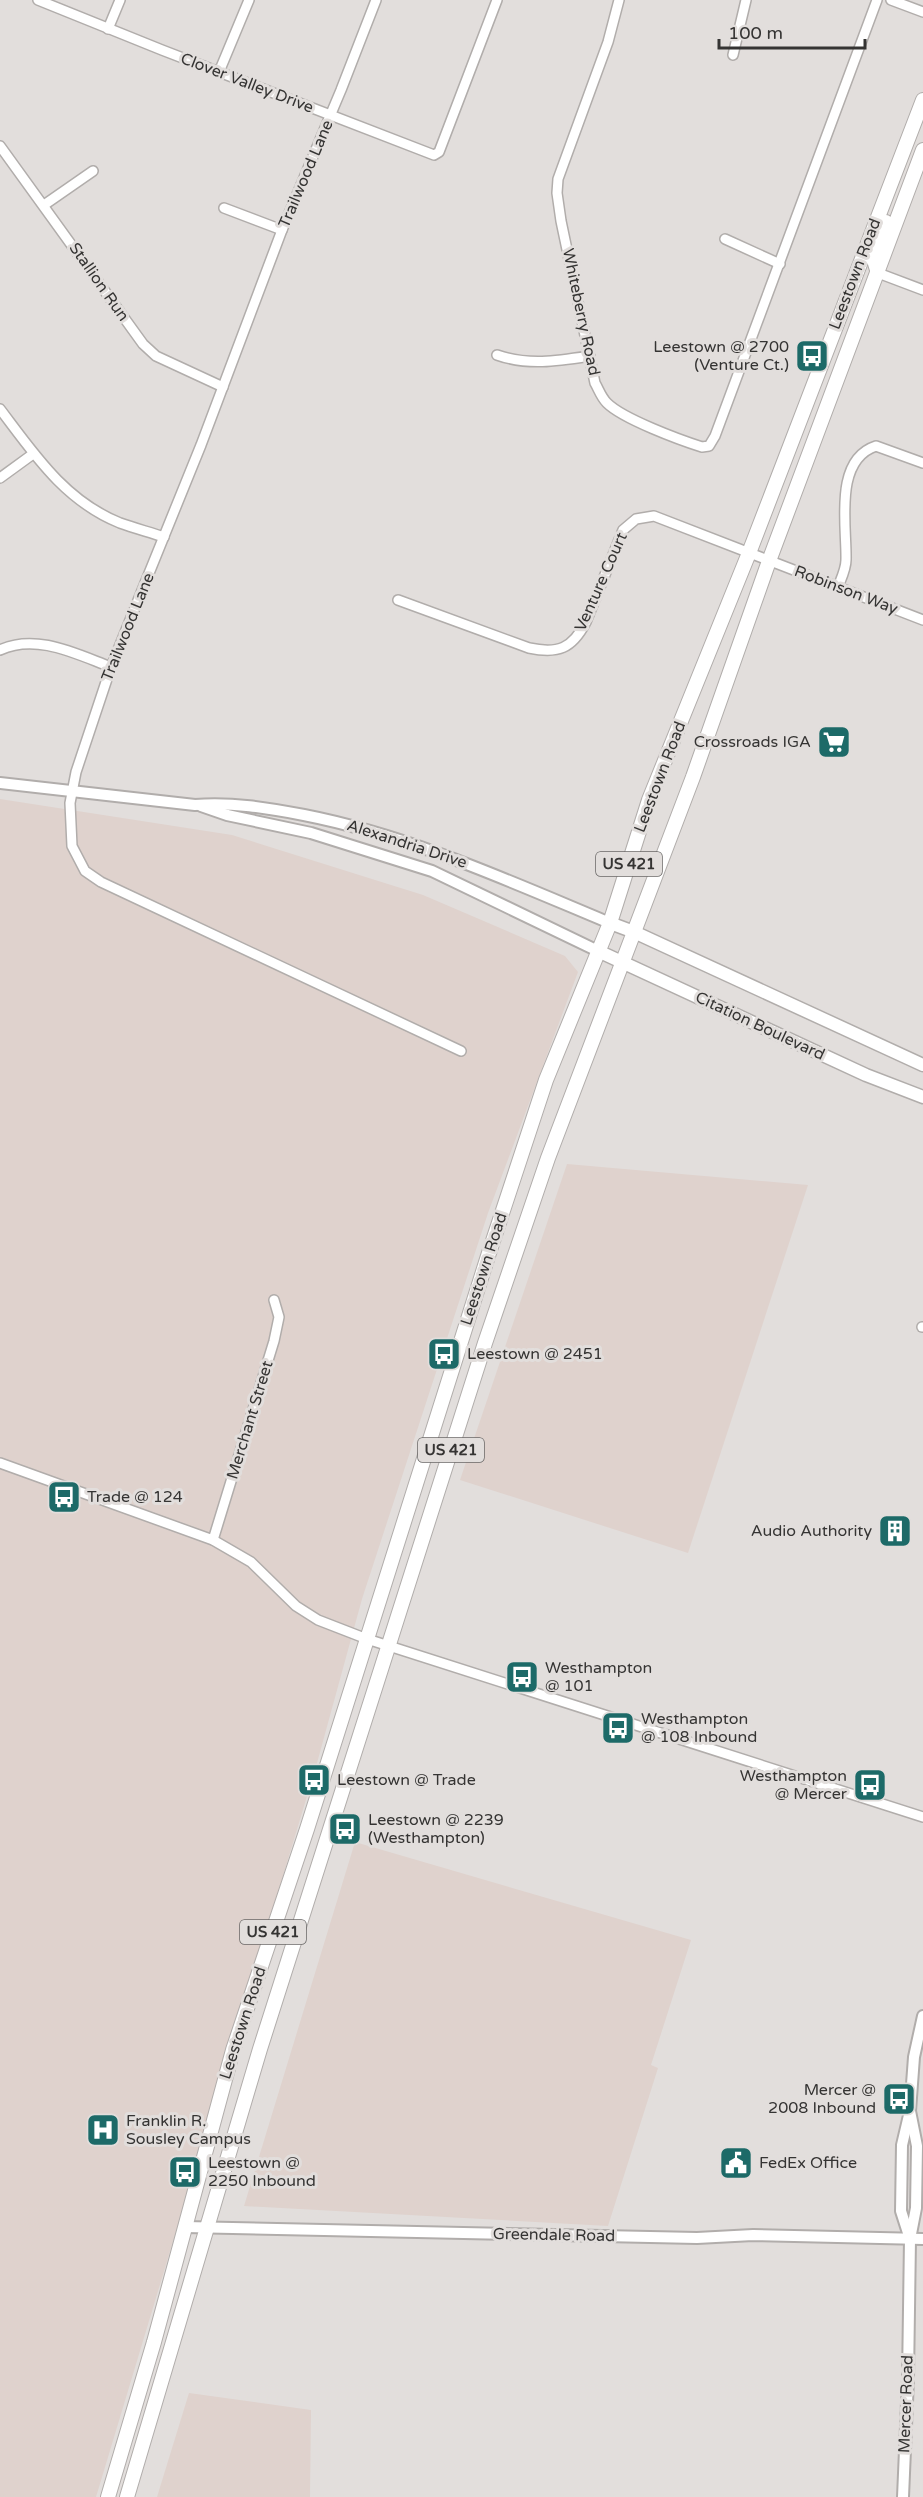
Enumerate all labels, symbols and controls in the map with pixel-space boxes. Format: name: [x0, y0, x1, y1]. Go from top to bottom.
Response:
scale bar: [719, 12, 864, 50]
text: 100 m: [728, 22, 783, 44]
street label: Clover Valley Drive: [178, 48, 316, 118]
street label: Trailwood Lane: [274, 117, 338, 231]
street label: Leestown Road: [825, 216, 885, 332]
street label: Stallion Run: [65, 239, 133, 325]
street label: Whiteberry Road: [558, 247, 604, 377]
place label: Leestown @ 2700 (Venture Ct.): [653, 337, 789, 375]
bus stop icon: Leestown @ 2700 (Venture Ct.): [794, 338, 830, 374]
street label: Venture Court: [570, 529, 632, 635]
street label: Robinson Way: [791, 561, 901, 619]
street label: Trailwood Lane: [97, 570, 159, 684]
street label: Leestown Road: [630, 719, 690, 835]
supermarket icon: Crossroads IGA: [816, 724, 852, 760]
place label: Crossroads IGA: [694, 732, 811, 752]
street label: Alexandria Drive: [344, 815, 470, 873]
road number: US 421: [596, 852, 662, 876]
street label: Citation Boulevard: [692, 987, 828, 1065]
street label: Leestown Road: [456, 1210, 512, 1328]
bus stop icon: Leestown @ 2451: [426, 1336, 462, 1372]
place label: Leestown @ 2451: [467, 1344, 603, 1364]
street label: Merchant Street: [222, 1358, 278, 1482]
road number: US 421: [418, 1438, 484, 1462]
bus stop icon: Trade @ 124: [46, 1479, 82, 1515]
place label: Trade @ 124: [87, 1487, 183, 1507]
building icon: Audio Authority: [877, 1513, 913, 1549]
place label: Audio Authority: [751, 1521, 872, 1541]
place label: Westhampton @ 101: [545, 1658, 652, 1696]
bus stop icon: Westhampton @ 101: [504, 1659, 540, 1695]
place label: Westhampton @ 108 Inbound: [641, 1709, 757, 1747]
bus stop icon: Westhampton @ 108 Inbound: [600, 1710, 636, 1746]
bus stop icon: Leestown @ Trade: [296, 1762, 332, 1798]
place label: Westhampton @ Mercer: [740, 1766, 848, 1804]
bus stop icon: Westhampton @ Mercer: [852, 1767, 888, 1803]
place label: Leestown @ Trade: [337, 1770, 476, 1790]
place label: Leestown @ 2239 (Westhampton): [368, 1810, 504, 1848]
bus stop icon: Leestown @ 2239 (Westhampton): [327, 1811, 363, 1847]
road number: US 421: [240, 1920, 306, 1944]
street label: Leestown Road: [215, 1964, 271, 2082]
place label: Mercer @ 2008 Inbound: [768, 2080, 876, 2118]
bus stop icon: Mercer @ 2008 Inbound: [881, 2081, 917, 2117]
place label: Franklin R. Sousley Campus: [126, 2111, 251, 2149]
hospital icon: Franklin R. Sousley Campus: [85, 2112, 121, 2148]
public building icon: FedEx Office: [718, 2145, 754, 2181]
place label: Leestown @ 2250 Inbound: [208, 2153, 316, 2191]
place label: FedEx Office: [759, 2153, 857, 2173]
bus stop icon: Leestown @ 2250 Inbound: [167, 2154, 203, 2190]
street label: Greendale Road: [493, 2224, 615, 2246]
street label: Mercer Road: [894, 2355, 918, 2453]

